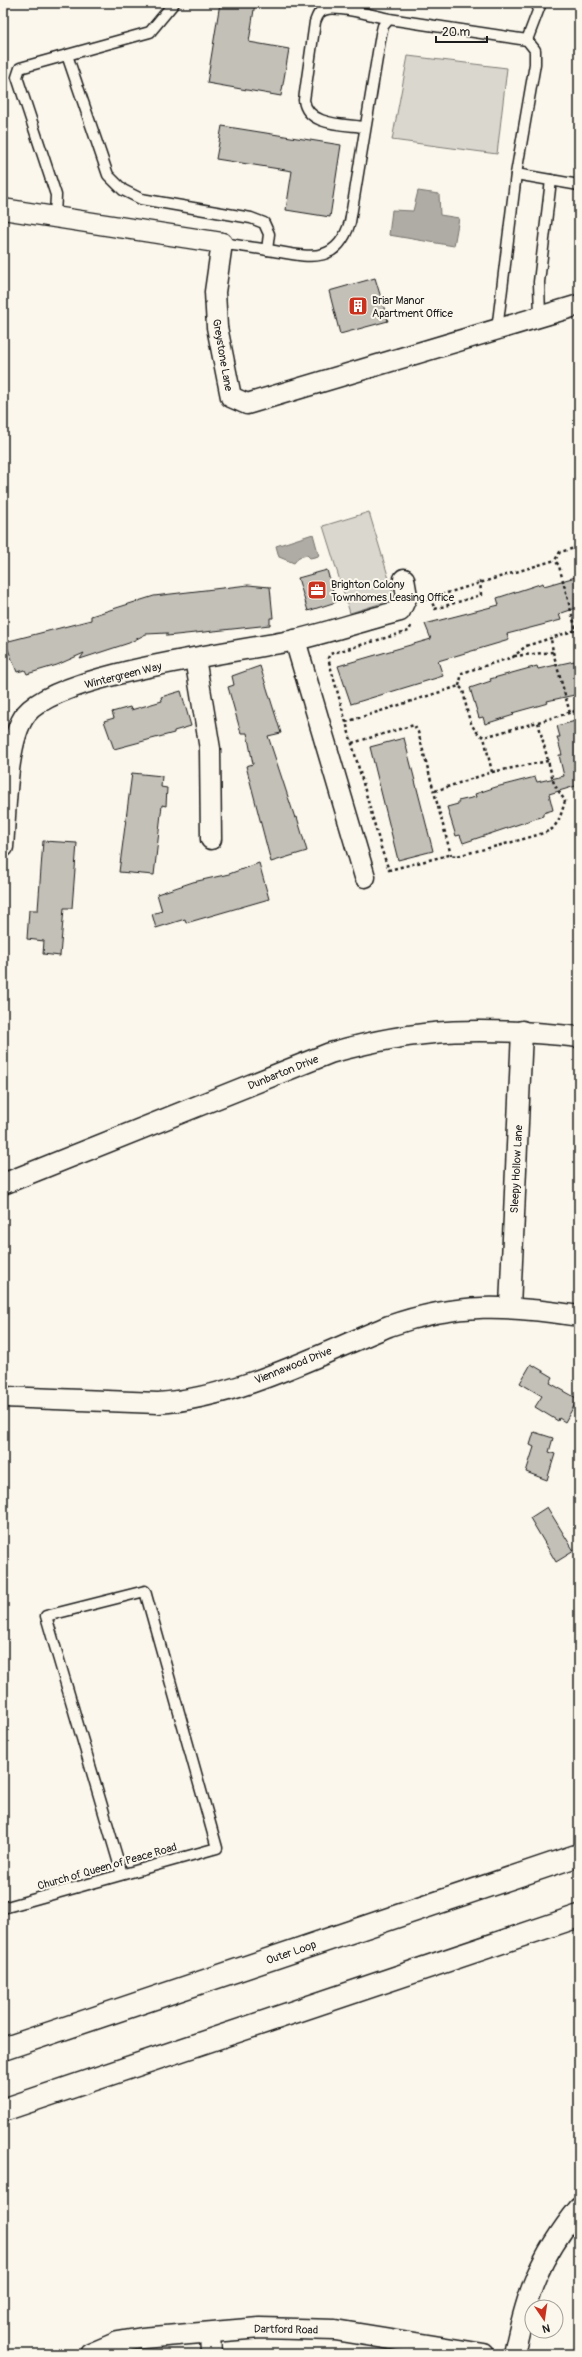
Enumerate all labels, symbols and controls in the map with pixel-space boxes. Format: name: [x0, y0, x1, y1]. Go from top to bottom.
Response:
scale bar: [436, 18, 487, 44]
text: 20 m: [442, 25, 471, 40]
place label: Briar Manor Apartment Office: [372, 294, 453, 320]
building icon: Briar Manor Apartment Office: [347, 295, 369, 317]
street label: Greystone Lane: [210, 318, 235, 393]
place label: Brighton Colony Townhomes Leasing Office: [331, 578, 455, 604]
office icon: Brighton Colony Townhomes Leasing Office: [306, 579, 328, 601]
street label: Wintergreen Way: [83, 660, 163, 691]
street label: Dunbarton Drive: [246, 1052, 321, 1093]
street label: Sleepy Hollow Lane: [508, 1124, 525, 1214]
street label: Viennawood Drive: [253, 1344, 334, 1387]
street label: Church of Queen of Peace Road: [36, 1840, 178, 1893]
street label: Outer Loop: [264, 1938, 318, 1967]
north arrow: [524, 2299, 564, 2339]
text: N: [541, 2321, 551, 2336]
street label: Dartford Road: [254, 2322, 318, 2337]

